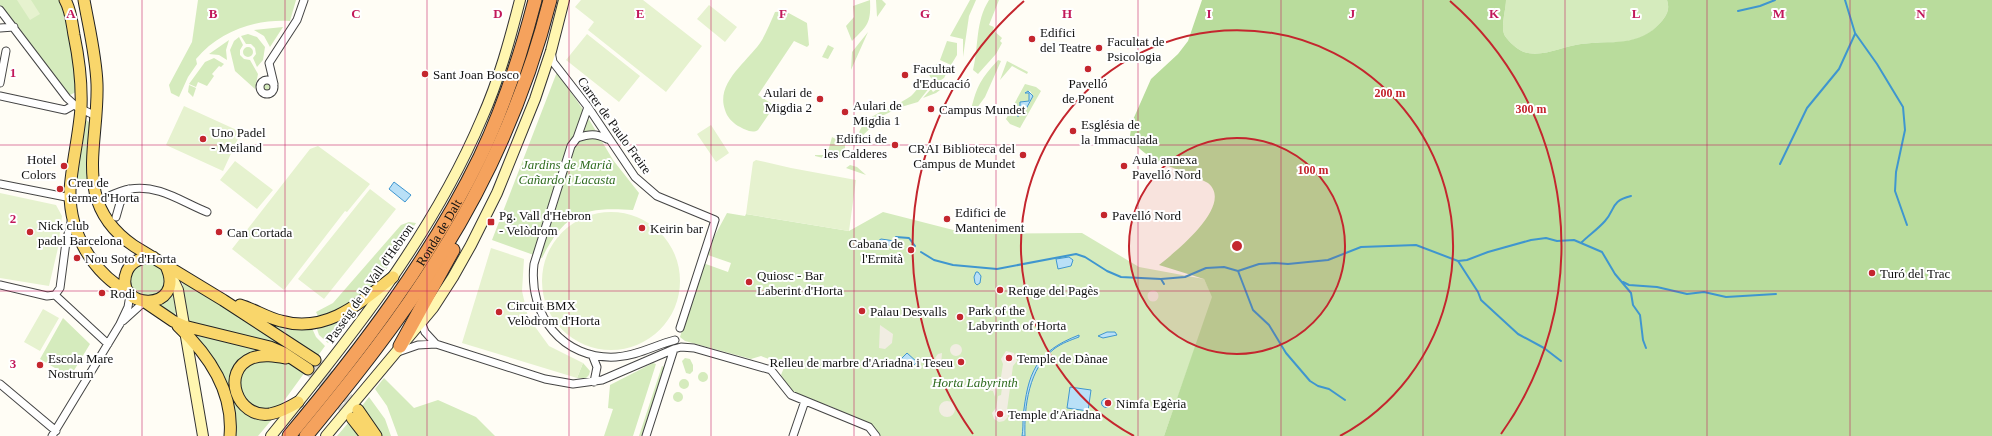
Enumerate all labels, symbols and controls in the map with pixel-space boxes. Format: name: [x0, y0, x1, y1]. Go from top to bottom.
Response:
text: A: [66, 6, 76, 21]
text: B: [209, 6, 218, 21]
text: C: [351, 6, 361, 21]
text: D: [493, 6, 503, 21]
text: E: [636, 6, 644, 21]
text: F: [779, 6, 787, 21]
text: G: [920, 6, 930, 21]
text: H: [1062, 6, 1072, 21]
text: I: [1206, 6, 1212, 21]
text: J: [1349, 6, 1356, 21]
text: K: [1489, 6, 1500, 21]
text: L: [1632, 6, 1641, 21]
text: M: [1773, 6, 1785, 21]
text: N: [1916, 6, 1926, 21]
place label: Edifici del Teatre: [1040, 25, 1091, 55]
marker: Edifici del Teatre: [1027, 34, 1037, 44]
place label: Facultat de Psicologia: [1107, 34, 1165, 64]
marker: Facultat de Psicologia: [1094, 43, 1104, 53]
place label: Facultat d'Educació: [913, 61, 970, 91]
marker: Pavelló de Ponent: [1083, 64, 1093, 74]
text: 1: [10, 65, 16, 80]
place label: Sant Joan Bosco: [433, 67, 519, 82]
marker: Sant Joan Bosco: [420, 69, 430, 79]
marker: Facultat d'Educació: [900, 70, 910, 80]
street label: Carrer de Paulo Freire: [574, 74, 655, 177]
place label: Pavelló de Ponent: [1062, 76, 1114, 106]
place label: Aulari de Migdia 2: [763, 85, 812, 115]
text: 200 m: [1375, 86, 1406, 100]
marker: Aulari de Migdia 2: [815, 94, 825, 104]
place label: Aulari de Migdia 1: [853, 98, 902, 128]
place label: Campus Mundet: [939, 102, 1026, 117]
text: 300 m: [1516, 102, 1547, 116]
marker: Campus Mundet: [926, 104, 936, 114]
marker: Aulari de Migdia 1: [840, 107, 850, 117]
place label: Església de la Immaculada: [1081, 117, 1158, 147]
place label: Uno Padel - Meiland: [211, 125, 266, 155]
marker: Església de la Immaculada: [1068, 126, 1078, 136]
place label: Edifici de les Calderes: [824, 131, 887, 161]
marker: Uno Padel - Meiland: [198, 134, 208, 144]
marker: Edifici de les Calderes: [890, 140, 900, 150]
place label: CRAI Biblioteca del Campus de Mundet: [908, 141, 1015, 171]
marker: CRAI Biblioteca del Campus de Mundet: [1018, 150, 1028, 160]
place label: Hotel Colors: [21, 152, 56, 182]
place label: Aula annexa Pavelló Nord: [1132, 152, 1201, 182]
park label: Jardins de Marià Cañardo i Lacasta: [518, 157, 616, 187]
marker: Hotel Colors: [59, 161, 69, 171]
marker: Aula annexa Pavelló Nord: [1119, 161, 1129, 171]
text: 100 m: [1298, 163, 1329, 177]
place label: Creu de terme d'Horta: [68, 175, 140, 205]
marker: Creu de terme d'Horta: [55, 184, 65, 194]
street label: Ronda de Dalt: [413, 196, 465, 269]
place label: Edifici de Manteniment: [955, 205, 1025, 235]
place label: Pg. Vall d'Hebron - Velòdrom: [499, 208, 592, 238]
place label: Pavelló Nord: [1112, 208, 1181, 223]
marker: Pavelló Nord: [1099, 210, 1109, 220]
text: 2: [10, 211, 16, 226]
marker: Edifici de Manteniment: [942, 214, 952, 224]
marker: Pg. Vall d'Hebron - Velòdrom: [486, 217, 496, 227]
place label: Nick club padel Barcelona: [38, 218, 122, 248]
street label: Passeig de la Vall d'Hebron: [322, 220, 417, 346]
place label: Keirin bar: [650, 221, 704, 236]
marker: Keirin bar: [637, 223, 647, 233]
place label: Can Cortada: [227, 225, 293, 240]
marker: Nick club padel Barcelona: [25, 227, 35, 237]
marker: Can Cortada: [214, 227, 224, 237]
place label: Cabana de l'Ermità: [848, 236, 903, 266]
centre of rings: [1230, 239, 1244, 253]
marker: Cabana de l'Ermità: [906, 245, 916, 255]
place label: Nou Soto d'Horta: [85, 251, 176, 266]
marker: Nou Soto d'Horta: [72, 253, 82, 263]
place label: Turó del Trac: [1880, 266, 1951, 281]
place label: Quiosc - Bar Laberint d'Horta: [757, 268, 843, 298]
marker: Turó del Trac: [1867, 268, 1877, 278]
marker: Quiosc - Bar Laberint d'Horta: [744, 277, 754, 287]
place label: Refuge del Pagès: [1008, 283, 1098, 298]
marker: Refuge del Pagès: [995, 285, 1005, 295]
place label: Rodi: [110, 286, 136, 301]
marker: Rodi: [97, 288, 107, 298]
place label: Circuit BMX Velòdrom d'Horta: [507, 298, 600, 328]
place label: Park of the Labyrinth of Horta: [968, 303, 1066, 333]
place label: Palau Desvalls: [870, 304, 947, 319]
marker: Palau Desvalls: [857, 306, 867, 316]
marker: Circuit BMX Velòdrom d'Horta: [494, 307, 504, 317]
marker: Park of the Labyrinth of Horta: [955, 312, 965, 322]
place label: Escola Mare Nostrum: [48, 351, 114, 381]
place label: Temple de Dànae: [1017, 351, 1108, 366]
marker: Temple de Dànae: [1004, 353, 1014, 363]
place label: Relleu de marbre d'Ariadna i Teseu: [770, 355, 953, 370]
text: 3: [10, 356, 17, 371]
marker: Relleu de marbre d'Ariadna i Teseu: [956, 357, 966, 367]
marker: Escola Mare Nostrum: [35, 360, 45, 370]
park label: Horta Labyrinth: [931, 375, 1018, 390]
place label: Nimfa Egèria: [1116, 396, 1187, 411]
marker: Nimfa Egèria: [1103, 398, 1113, 408]
place label: Temple d'Ariadna: [1008, 407, 1101, 422]
marker: Temple d'Ariadna: [995, 409, 1005, 419]

